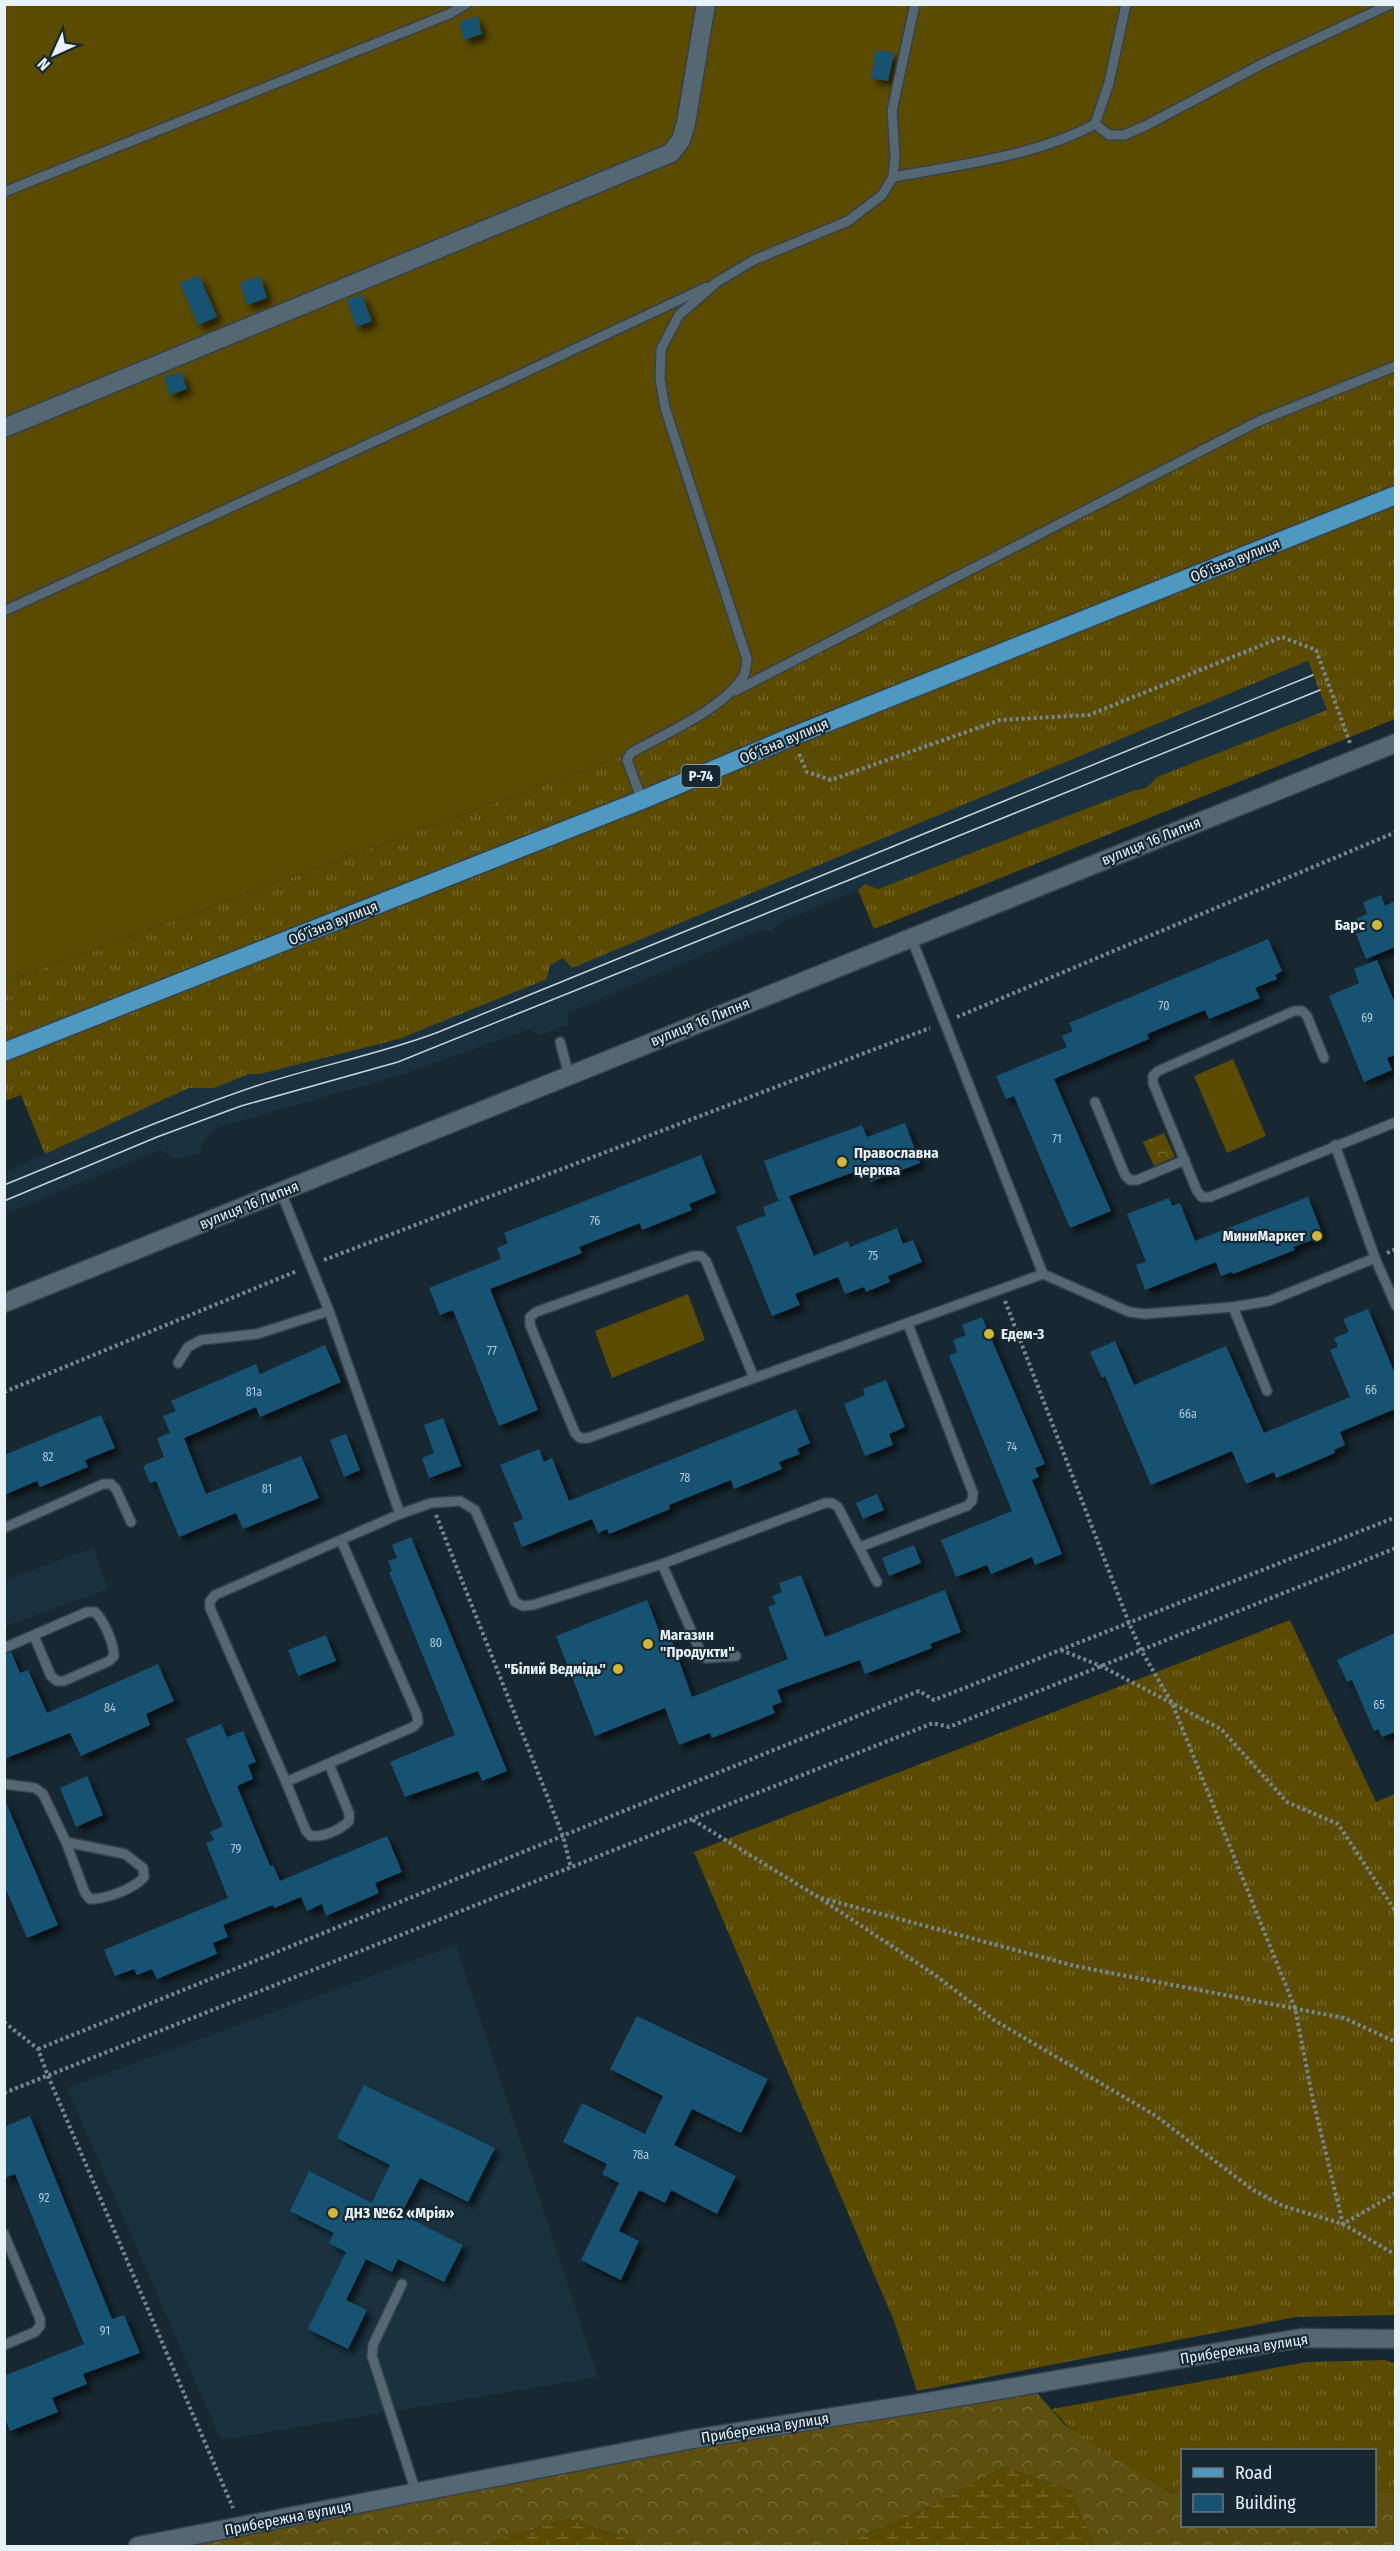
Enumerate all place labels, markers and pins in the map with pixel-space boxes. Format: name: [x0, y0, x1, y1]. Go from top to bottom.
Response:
place label: Барс: [1335, 916, 1365, 934]
marker: Барс: [1370, 918, 1384, 932]
place label: Православна церква: [854, 1144, 939, 1179]
marker: Православна церква: [835, 1155, 849, 1169]
place label: МиниМаркет: [1223, 1227, 1306, 1245]
marker: МиниМаркет: [1310, 1229, 1324, 1243]
place label: Едем-3: [1001, 1325, 1044, 1343]
marker: Едем-3: [982, 1327, 996, 1341]
place label: Магазин "Продукти": [660, 1626, 735, 1661]
marker: Магазин "Продукти": [641, 1637, 655, 1651]
place label: "Білий Ведмідь": [504, 1660, 606, 1678]
marker: "Білий Ведмідь": [611, 1662, 625, 1676]
place label: ДНЗ №62 «Мрія»: [344, 2204, 455, 2222]
marker: ДНЗ №62 «Мрія»: [326, 2206, 340, 2220]

